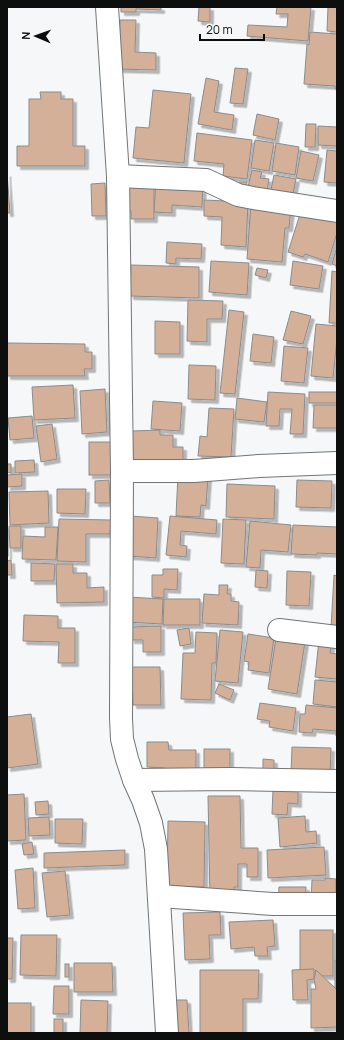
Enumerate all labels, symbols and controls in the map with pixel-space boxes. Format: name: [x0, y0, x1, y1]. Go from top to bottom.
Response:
north arrow: [16, 16, 56, 56]
scale bar: [200, 16, 264, 42]
text: 20 m: [206, 21, 233, 38]
text: N: [18, 31, 33, 40]

